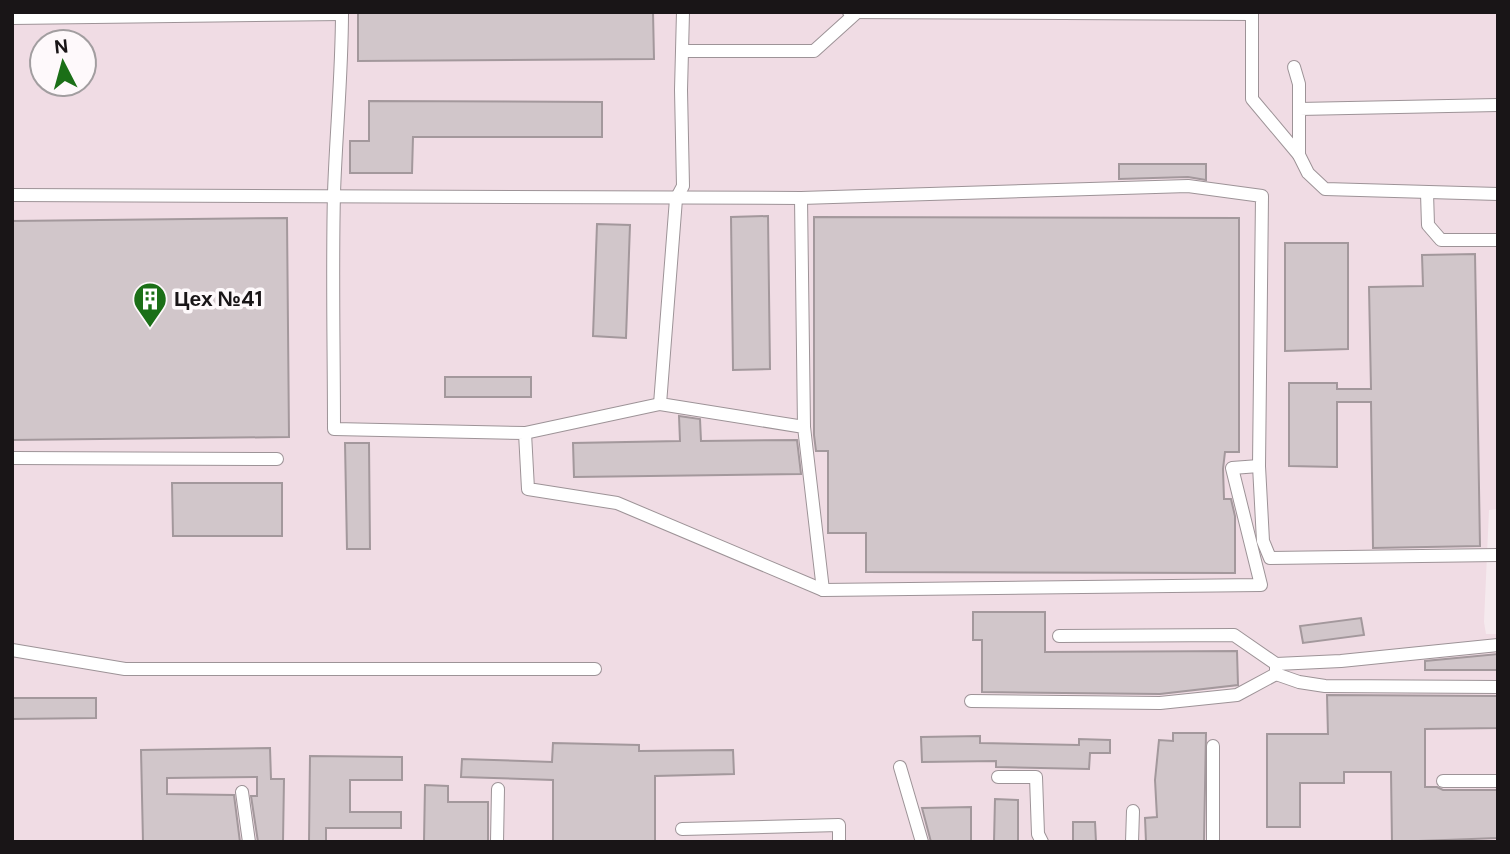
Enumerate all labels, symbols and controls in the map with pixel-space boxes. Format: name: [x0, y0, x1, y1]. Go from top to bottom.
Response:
north arrow: [28, 28, 98, 98]
text: N: [53, 33, 69, 60]
building icon: Цех №41: [131, 280, 169, 329]
place label: Цех №41: [174, 285, 262, 313]

